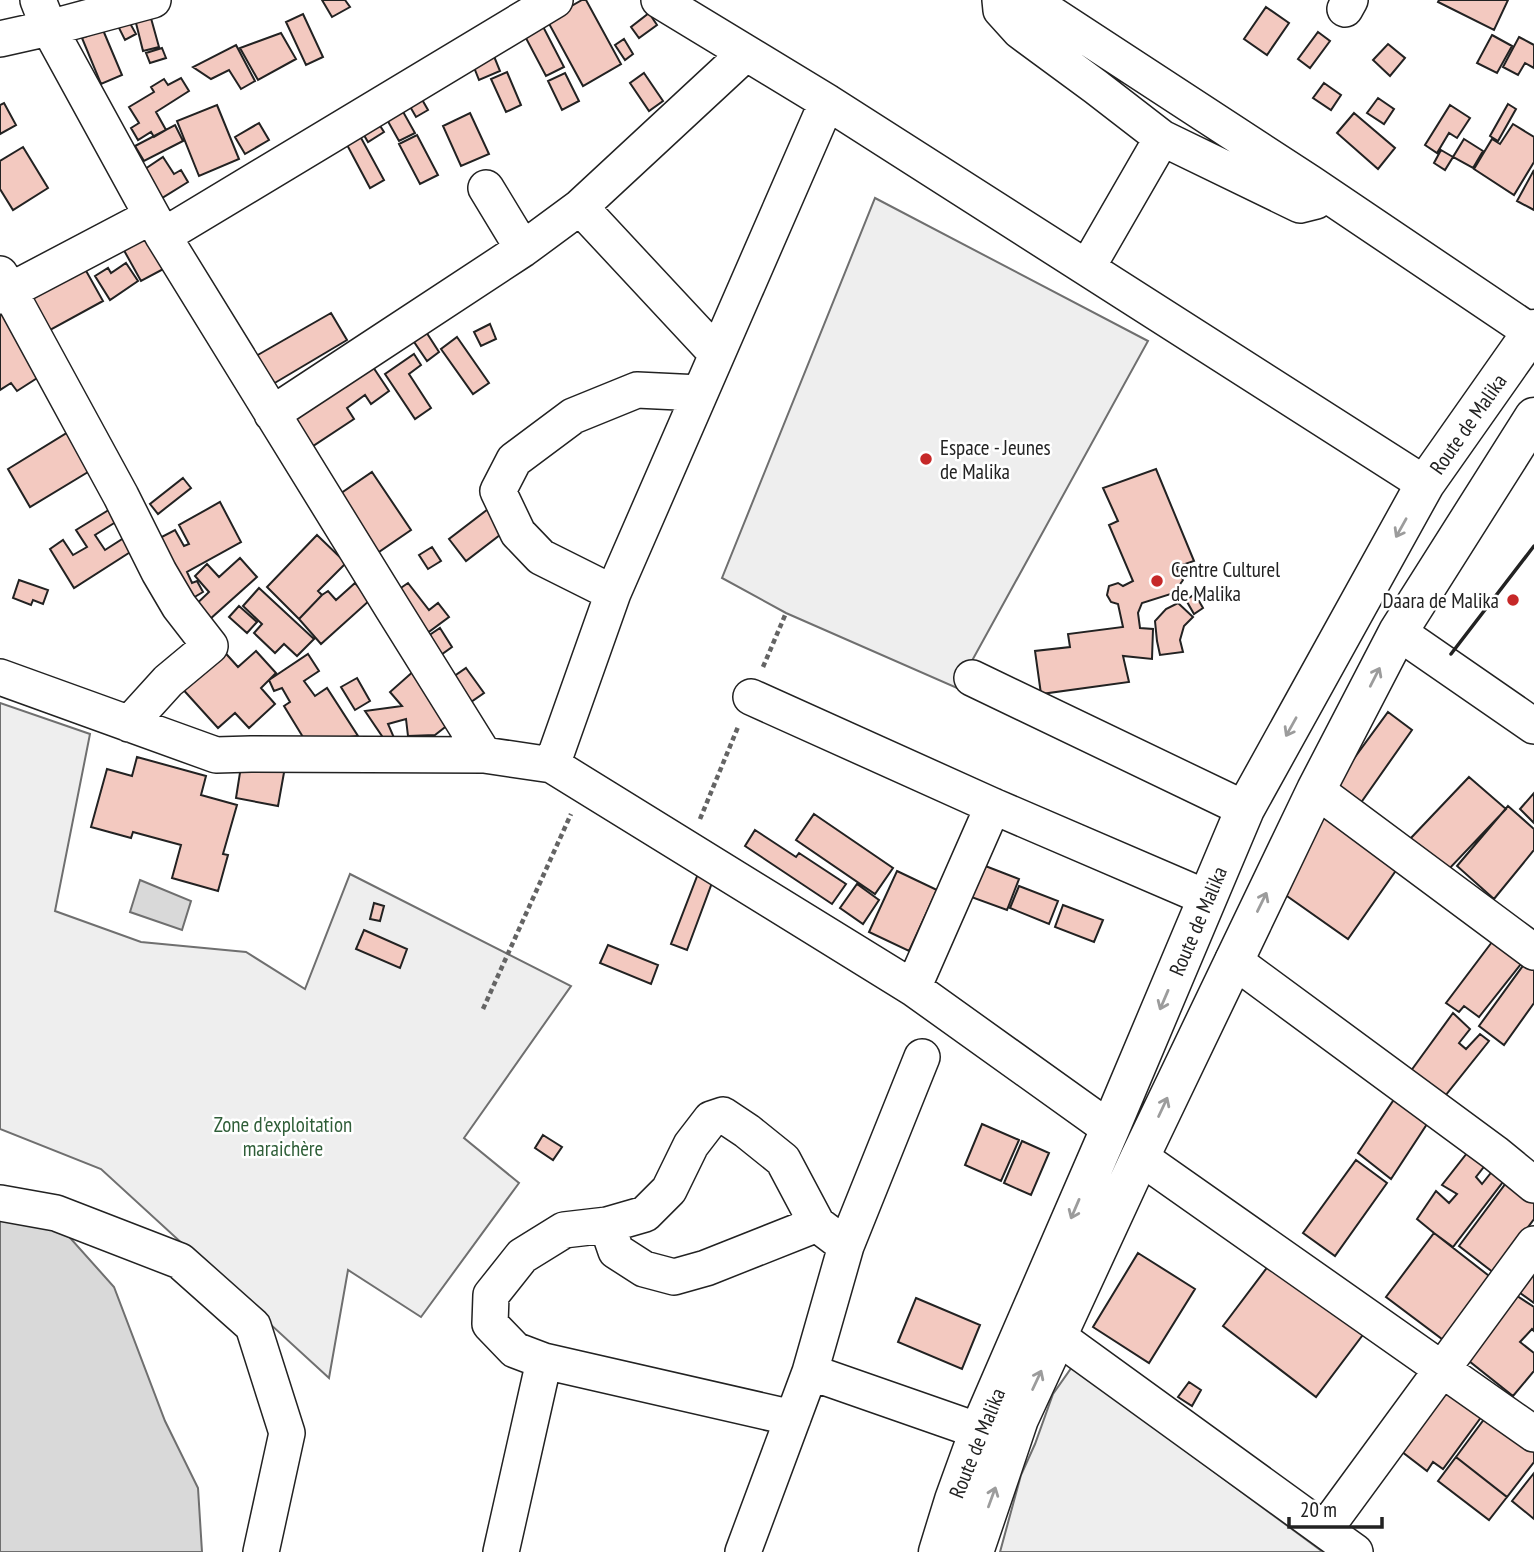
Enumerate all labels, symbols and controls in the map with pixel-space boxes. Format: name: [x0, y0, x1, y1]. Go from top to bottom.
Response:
street label: Route de Malika: [1424, 369, 1512, 479]
place label: Espace - Jeunes de Malika: [940, 434, 1051, 485]
marker: Espace - Jeunes de Malika: [918, 451, 934, 467]
one-way arrow: [1394, 517, 1407, 538]
place label: Centre Culturel de Malika: [1171, 556, 1280, 607]
marker: Centre Culturel de Malika: [1149, 573, 1165, 589]
place label: Daara de Malika: [1383, 587, 1499, 614]
marker: Daara de Malika: [1505, 592, 1521, 608]
one-way arrow: [1368, 667, 1382, 688]
one-way arrow: [1283, 716, 1297, 737]
street label: Route de Malika: [1163, 862, 1233, 980]
one-way arrow: [1255, 892, 1269, 913]
one-way arrow: [1157, 989, 1170, 1010]
one-way arrow: [1157, 1097, 1171, 1118]
park label: Zone d'exploitation maraichère: [214, 1111, 352, 1162]
one-way arrow: [1068, 1198, 1081, 1220]
one-way arrow: [1031, 1370, 1044, 1391]
street label: Route de Malika: [943, 1384, 1011, 1502]
scale bar: [1289, 1486, 1382, 1530]
one-way arrow: [987, 1487, 999, 1509]
text: 20 m: [1300, 1496, 1337, 1523]

